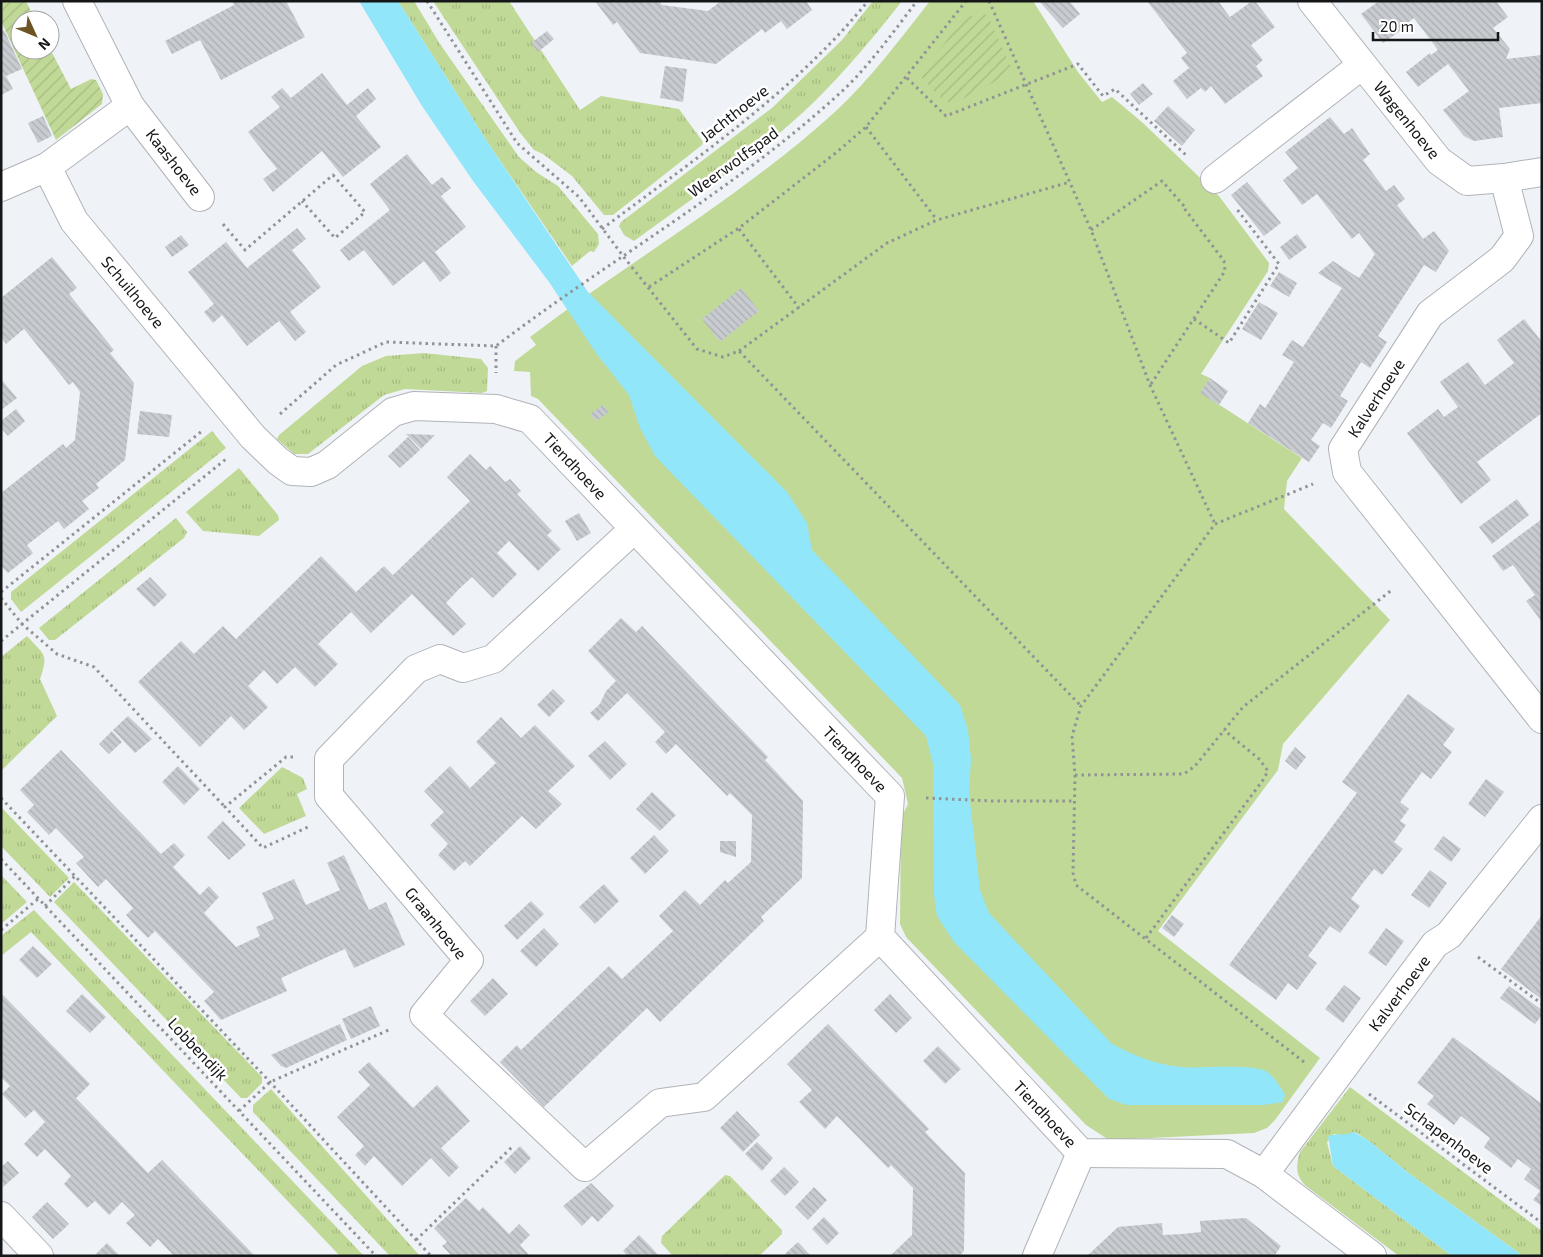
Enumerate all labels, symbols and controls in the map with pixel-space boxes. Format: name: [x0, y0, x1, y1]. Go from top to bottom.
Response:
north arrow: [10, 10, 60, 60]
scale bar: [1373, 10, 1498, 42]
text: 20 m: [1380, 17, 1414, 35]
text: N: [35, 35, 54, 54]
street label: Wagenhoeve: [1370, 77, 1444, 162]
street label: Jachthoeve: [696, 80, 772, 145]
street label: Weerwolfspad: [684, 123, 782, 201]
street label: Kaashoeve: [143, 125, 206, 199]
street label: Schuilhoeve: [98, 252, 169, 331]
street label: Kalverhoeve: [1343, 355, 1408, 441]
street label: Tiendhoeve: [540, 428, 611, 503]
street label: Tiendhoeve: [819, 722, 891, 796]
street label: Graanhoeve: [402, 883, 471, 963]
street label: Kalverhoeve: [1364, 951, 1433, 1034]
street label: Lobbendijk: [164, 1013, 232, 1085]
street label: Tiendhoeve: [1010, 1076, 1081, 1151]
street label: Schapenhoeve: [1401, 1098, 1497, 1177]

